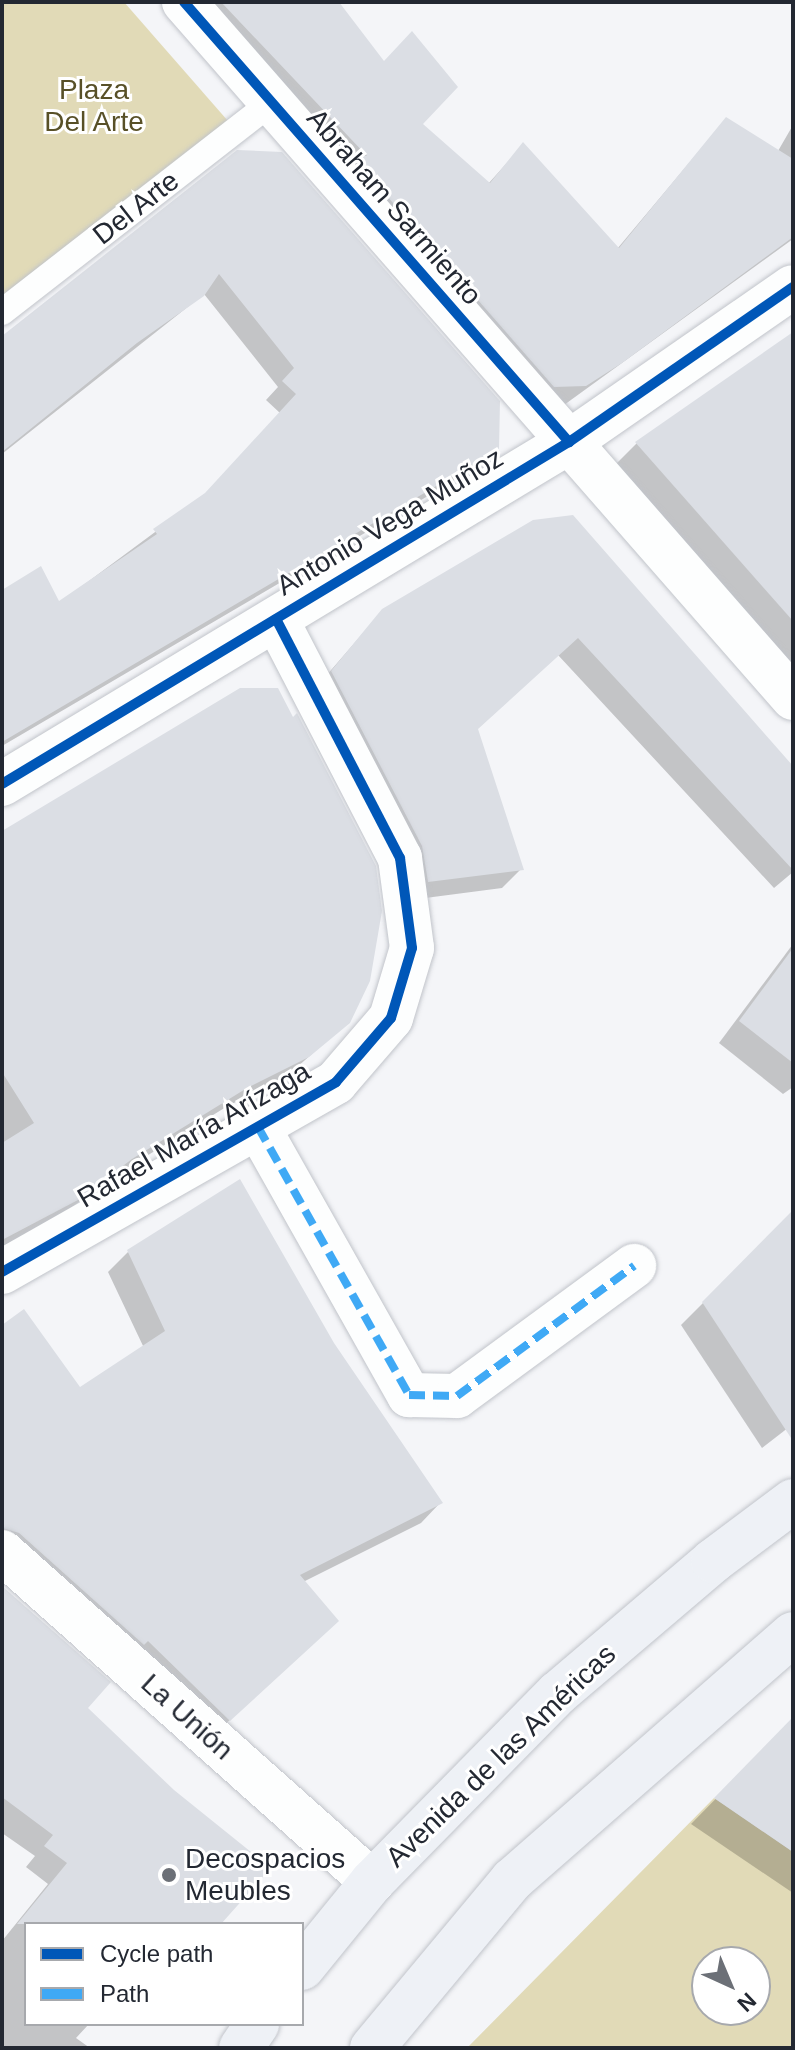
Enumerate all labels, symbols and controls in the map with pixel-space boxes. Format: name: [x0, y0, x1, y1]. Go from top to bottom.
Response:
park label: Plaza Del Arte: [43, 73, 145, 139]
street label: Abraham Sarmiento: [300, 102, 488, 312]
street label: Del Arte: [86, 164, 186, 252]
street label: Antonio Vega Muñoz: [271, 441, 509, 603]
street label: Rafael María Arízaga: [71, 1054, 317, 1216]
street label: Avenida de las Américas: [379, 1637, 623, 1875]
street label: La Unión: [134, 1667, 240, 1767]
place label: Decospacios Meubles: [185, 1842, 345, 1908]
marker: Decospacios Meubles: [160, 1866, 178, 1884]
legend: [24, 1922, 304, 2026]
text: Cycle path: [100, 1940, 213, 1967]
north arrow: [691, 1946, 771, 2026]
text: Path: [100, 1980, 149, 2007]
text: N: [732, 1988, 761, 2017]

